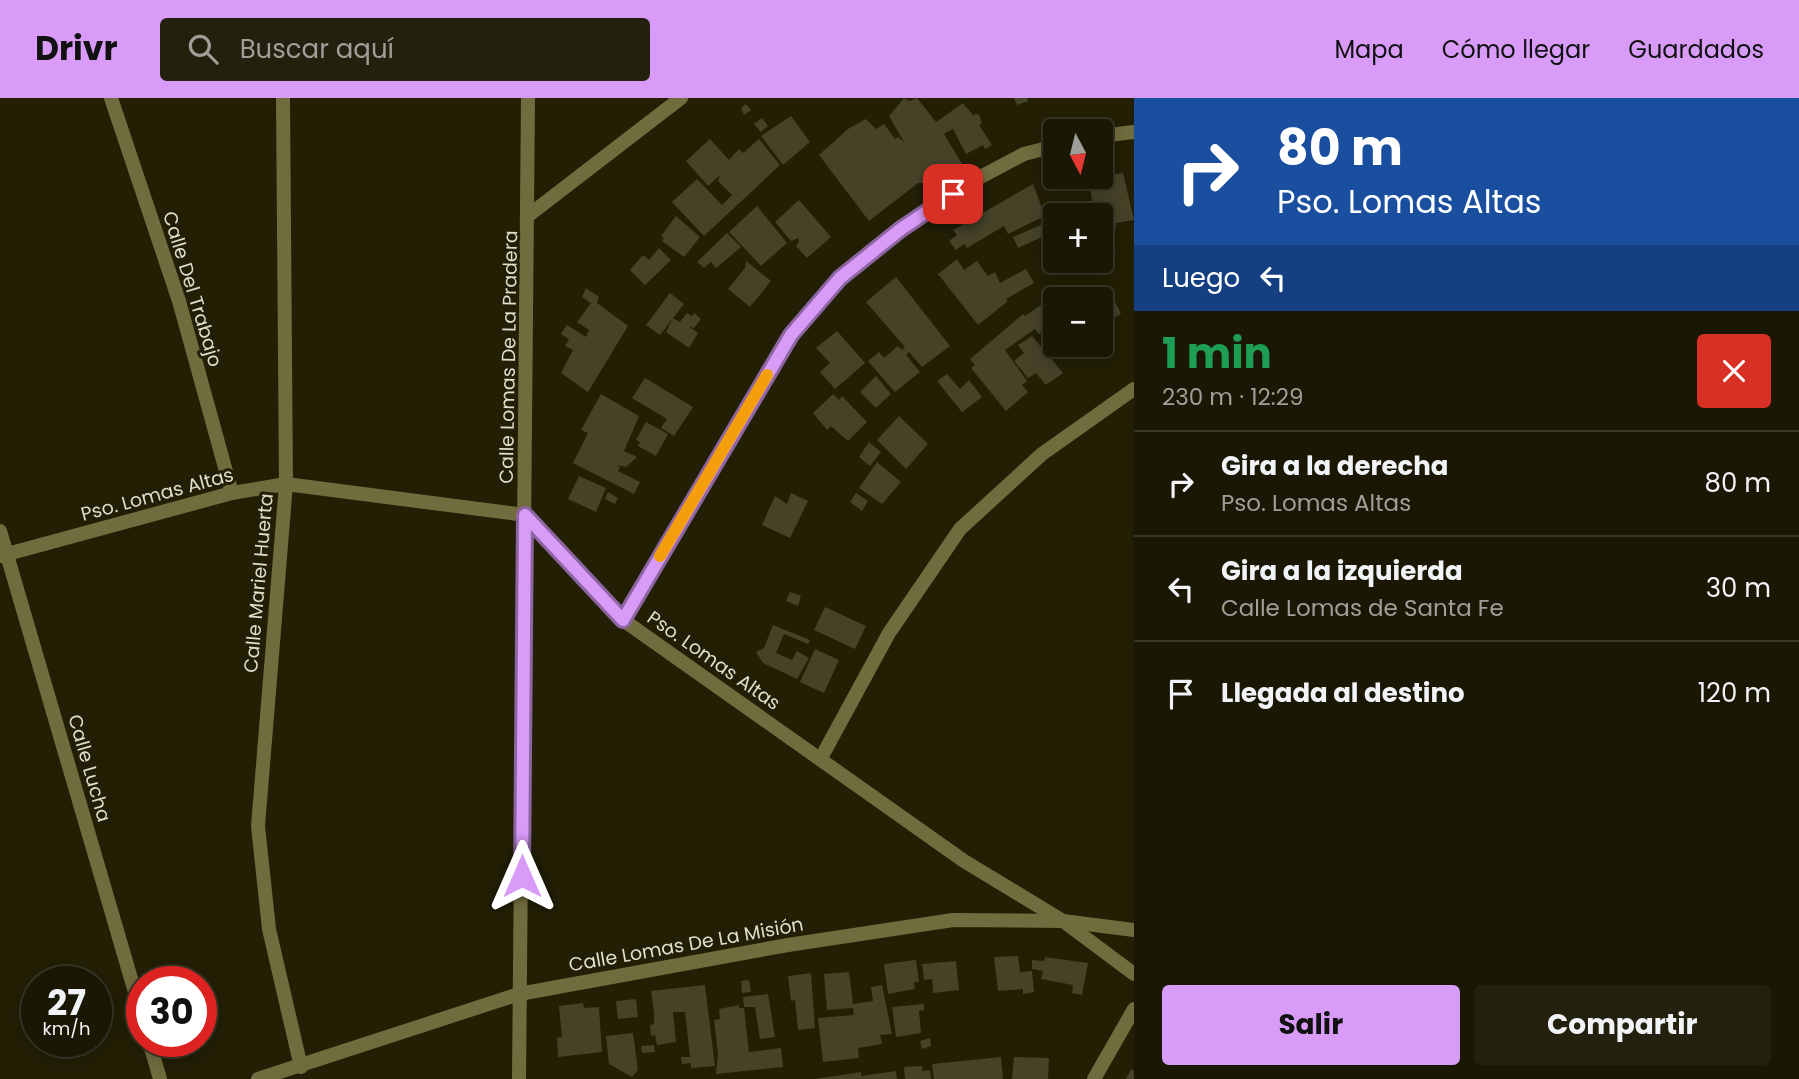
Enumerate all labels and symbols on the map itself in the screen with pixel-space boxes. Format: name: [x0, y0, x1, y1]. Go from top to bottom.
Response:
north arrow: [1043, 119, 1113, 189]
pin: [923, 164, 983, 224]
street label: Calle Del Trabajo: [156, 208, 229, 370]
street label: Calle Lomas De La Pradera: [493, 230, 524, 484]
street label: Pso. Lomas Altas: [78, 461, 236, 528]
street label: Calle Mariel Huerta: [237, 492, 280, 674]
street label: Pso. Lomas Altas: [642, 604, 786, 717]
street label: Calle Lucha: [61, 711, 118, 825]
position arrow: [485, 839, 559, 913]
street label: Calle Lomas De La Misión: [567, 911, 806, 978]
speed limit sign: 30: [126, 966, 217, 1057]

